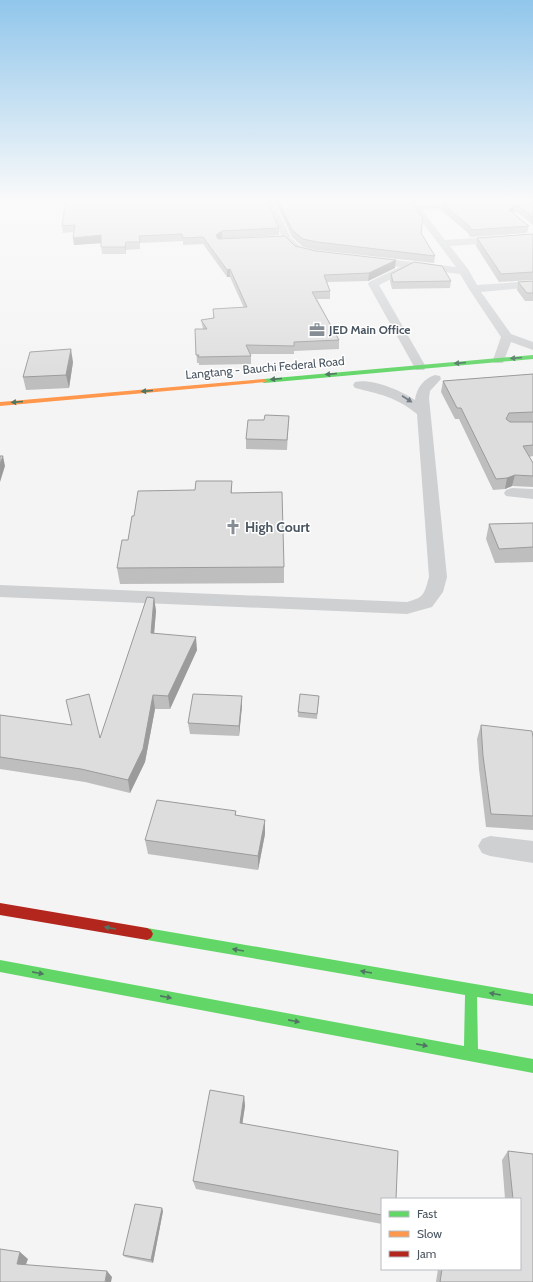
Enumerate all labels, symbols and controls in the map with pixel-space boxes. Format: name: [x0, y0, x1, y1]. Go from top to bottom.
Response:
office icon: JED Main Office: [308, 321, 326, 339]
place label: JED Main Office: [328, 322, 410, 337]
street label: Langtang - Bauchi Federal Road: [185, 353, 345, 382]
one-way arrow: [510, 355, 522, 361]
one-way arrow: [454, 360, 466, 367]
one-way arrow: [325, 371, 337, 378]
one-way arrow: [270, 376, 282, 382]
one-way arrow: [141, 387, 153, 394]
one-way arrow: [402, 395, 412, 403]
one-way arrow: [11, 399, 23, 406]
church icon: High Court: [224, 518, 242, 536]
place label: High Court: [245, 518, 310, 536]
one-way arrow: [104, 924, 116, 930]
one-way arrow: [232, 946, 244, 952]
one-way arrow: [360, 969, 373, 975]
one-way arrow: [32, 970, 44, 976]
one-way arrow: [488, 991, 501, 997]
one-way arrow: [160, 994, 172, 1000]
one-way arrow: [288, 1018, 300, 1024]
one-way arrow: [416, 1042, 428, 1048]
legend: [381, 1198, 521, 1270]
text: Fast: [417, 1206, 437, 1221]
text: Slow: [417, 1226, 442, 1241]
text: Jam: [416, 1246, 436, 1261]

